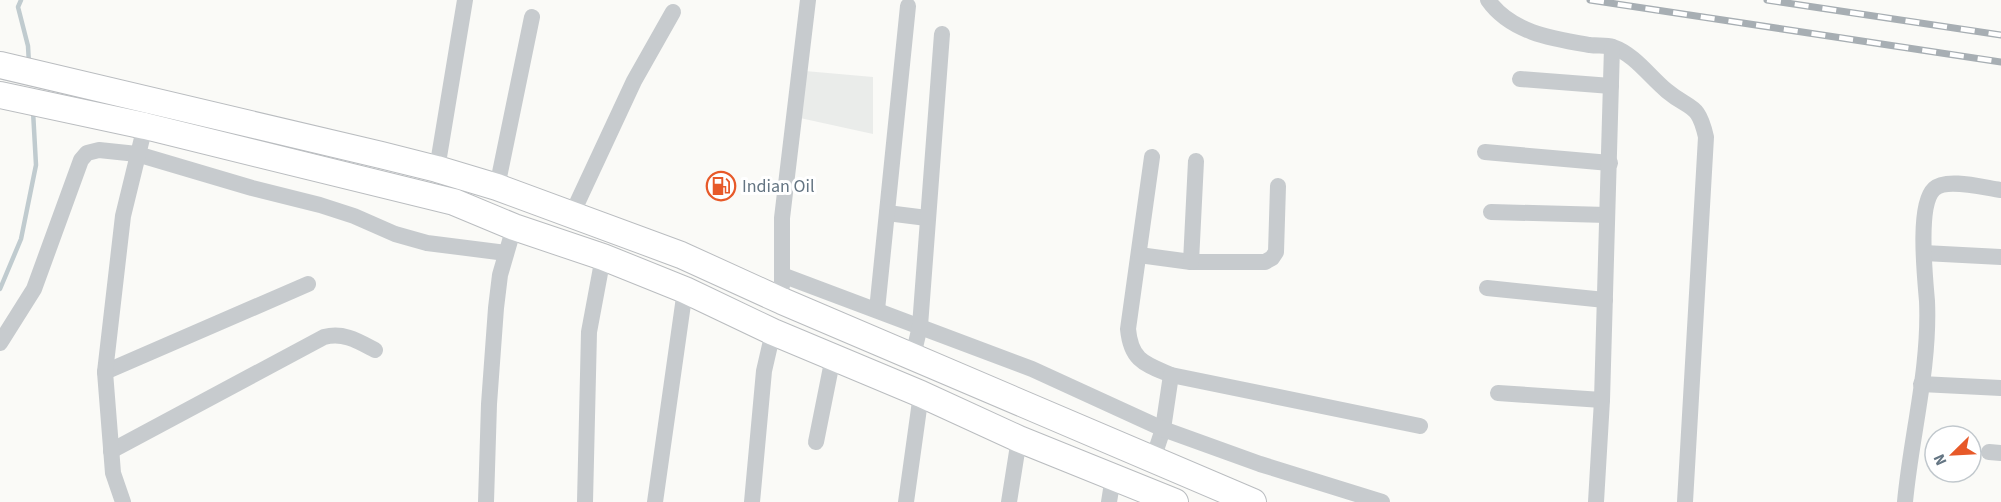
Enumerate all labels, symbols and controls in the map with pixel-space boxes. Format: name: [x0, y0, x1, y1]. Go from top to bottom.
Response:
fuel station icon: Indian Oil: [705, 170, 737, 202]
place label: Indian Oil: [742, 174, 815, 199]
north arrow: [1923, 424, 1983, 484]
text: N: [1928, 450, 1952, 469]

